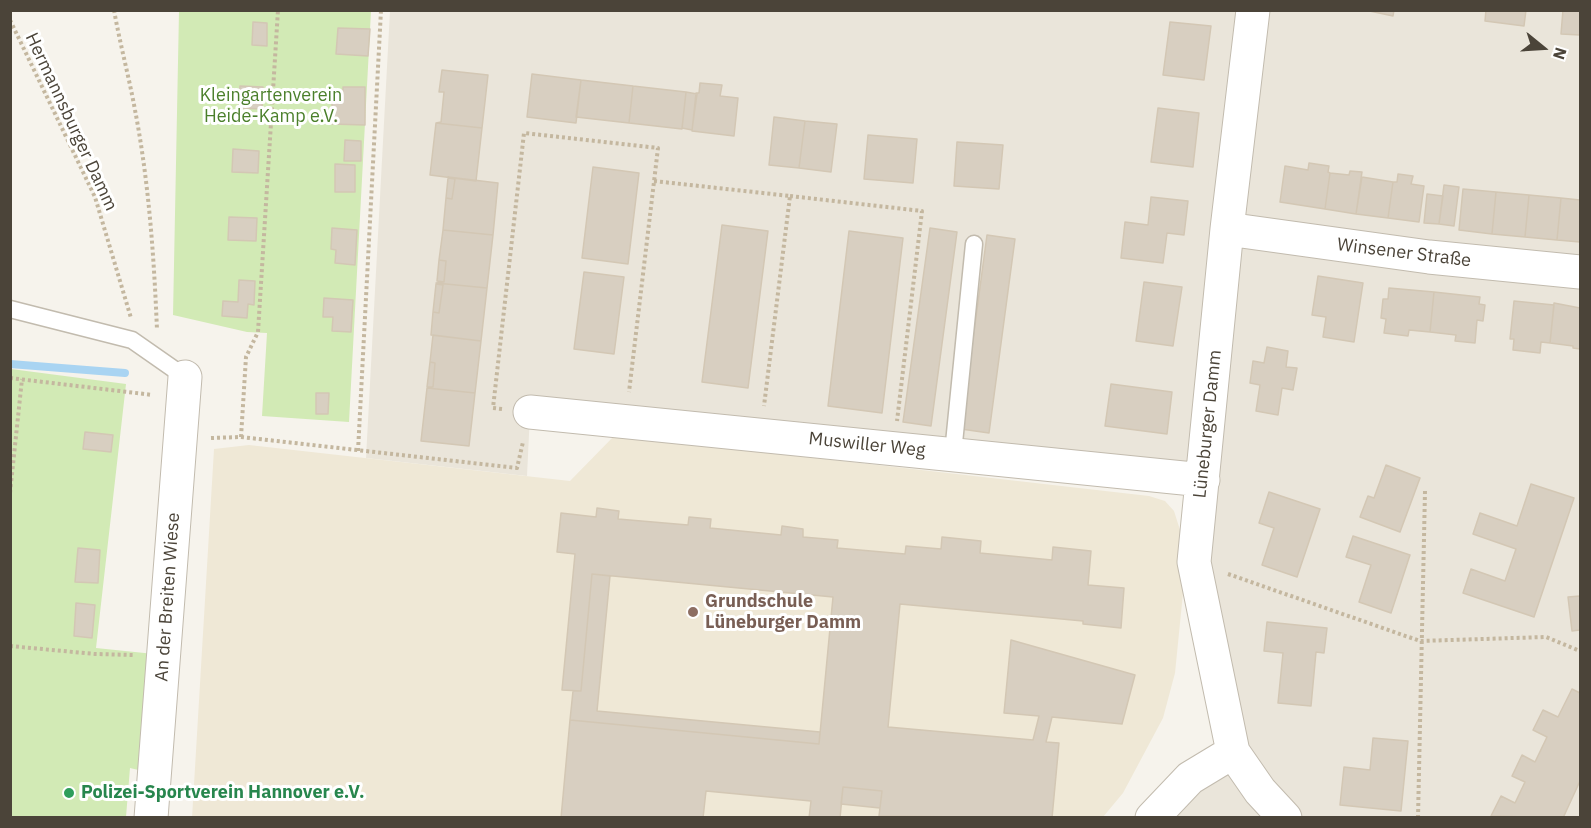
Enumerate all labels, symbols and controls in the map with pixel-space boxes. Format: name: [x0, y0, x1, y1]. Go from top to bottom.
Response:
north arrow: [1513, 18, 1573, 78]
street label: Hermannsburger Damm: [20, 30, 122, 214]
text: N: [1549, 45, 1571, 62]
park label: Kleingartenverein Heide-Kamp e.V.: [200, 85, 342, 128]
street label: Winsener Straße: [1336, 234, 1472, 272]
street label: Lüneburger Damm: [1189, 349, 1227, 499]
street label: Muswiller Weg: [808, 428, 926, 462]
street label: An der Breiten Wiese: [151, 512, 185, 682]
place label: Grundschule Lüneburger Damm: [705, 591, 861, 634]
marker: Grundschule Lüneburger Damm: [686, 605, 700, 619]
place label: Polizei-Sportverein Hannover e.V.: [81, 782, 365, 804]
marker: Polizei-Sportverein Hannover e.V.: [62, 786, 76, 800]

